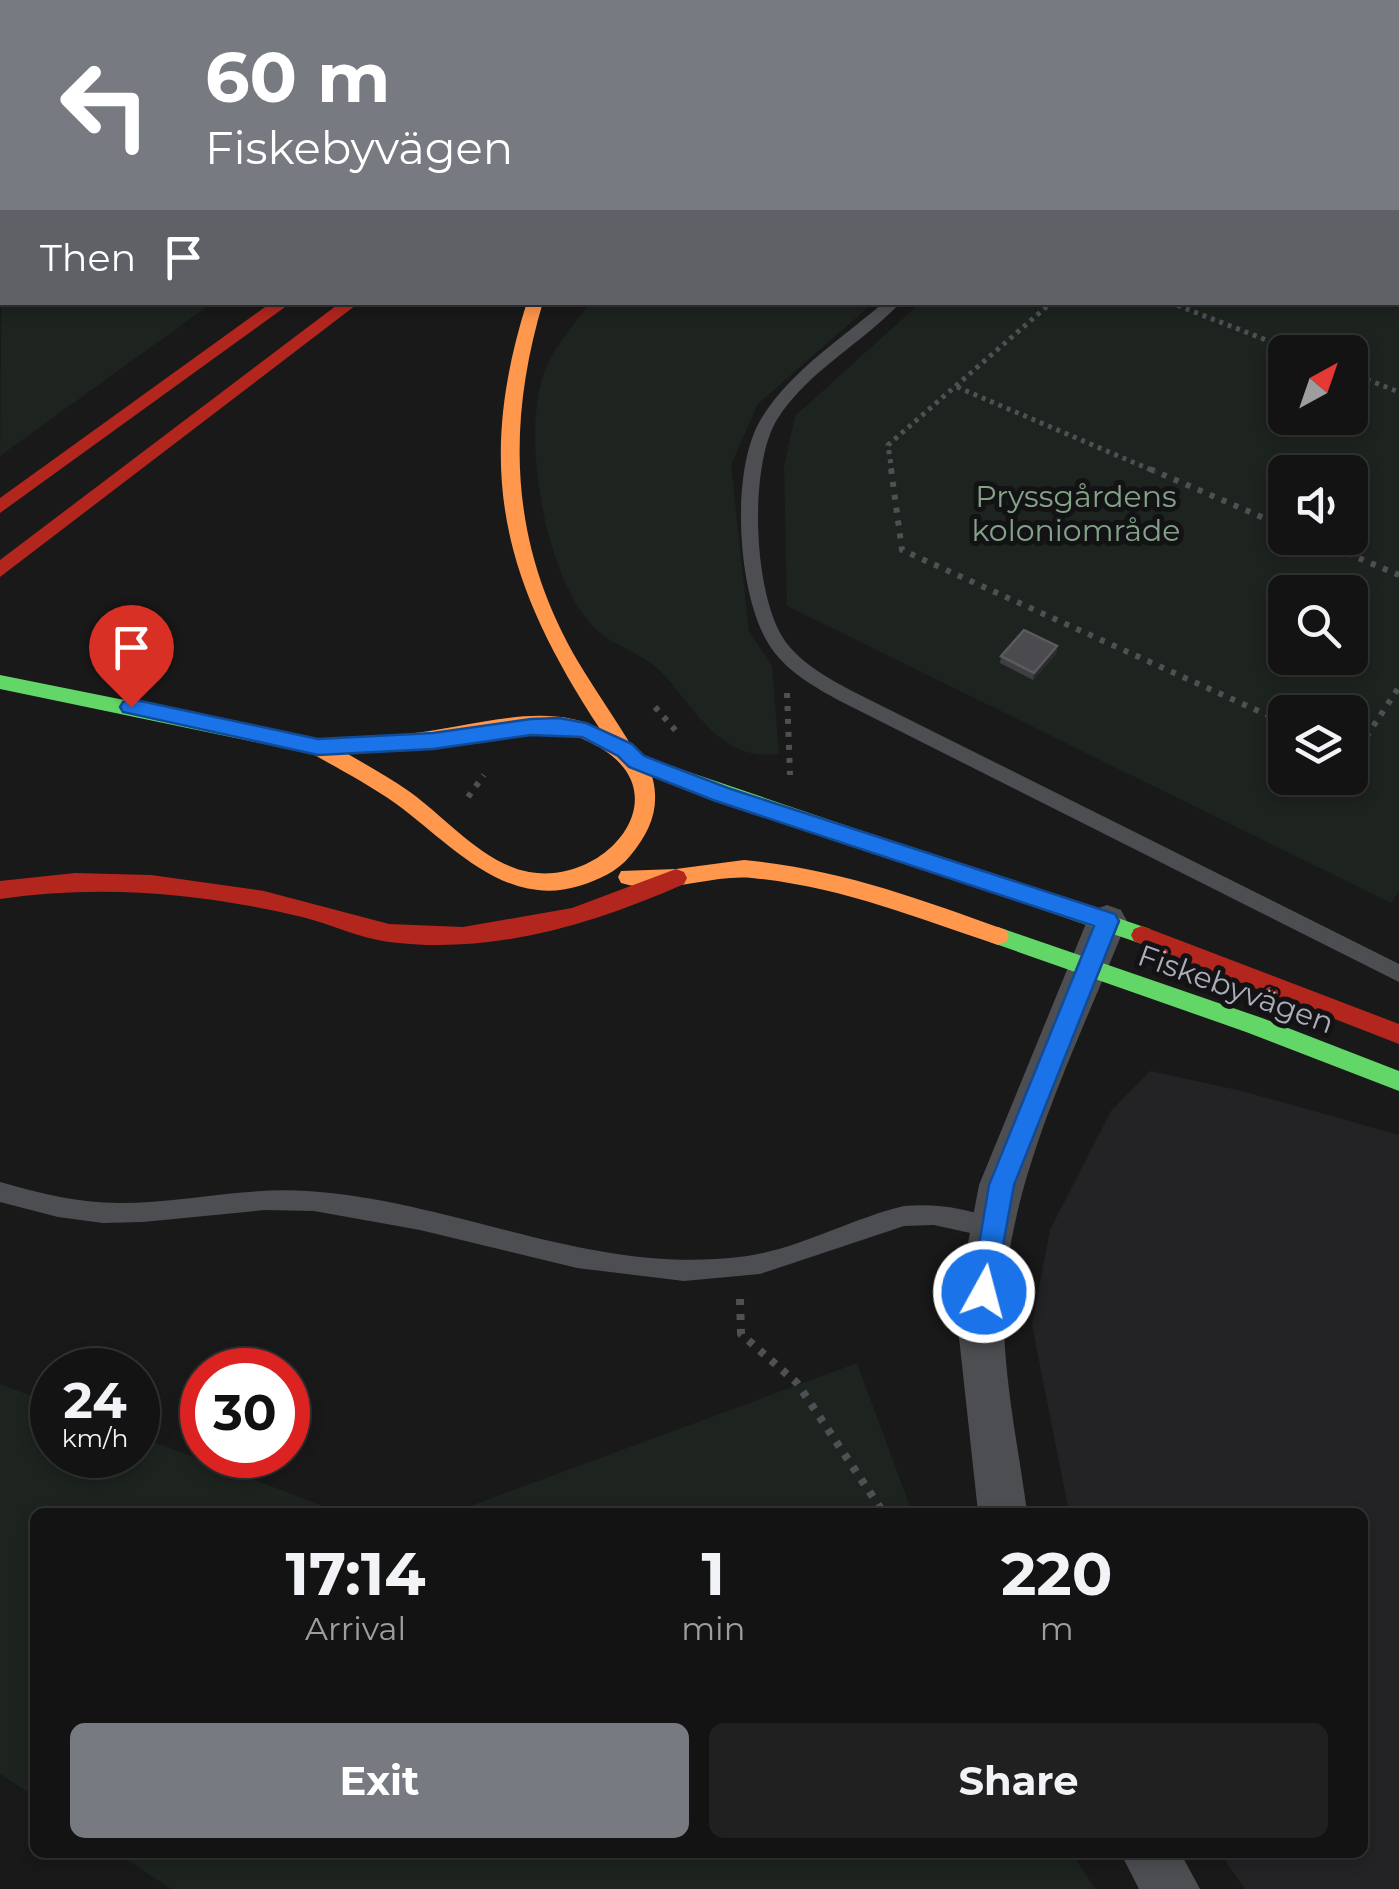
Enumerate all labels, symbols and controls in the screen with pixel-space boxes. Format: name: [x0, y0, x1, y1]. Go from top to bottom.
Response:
text: 60 m: [205, 34, 390, 120]
icon: left: [40, 40, 170, 170]
text: Fiskebyvägen: [205, 120, 513, 175]
icon: arrive: [156, 230, 211, 285]
text: Then: [40, 234, 136, 281]
north arrow: [1268, 335, 1368, 435]
map controls: [1268, 335, 1368, 795]
button: sound: [1268, 455, 1368, 555]
park label: Pryssgårdens koloniområde: [972, 478, 1180, 549]
button: search: [1268, 575, 1368, 675]
pin: [89, 605, 174, 708]
icon: arrive: [104, 620, 159, 675]
button: layers: [1268, 695, 1368, 795]
street label: Fiskebyvägen: [1133, 936, 1339, 1042]
position arrow: [932, 1240, 1036, 1344]
speed limit sign: 30: [180, 1348, 310, 1478]
text: 24: [63, 1370, 127, 1431]
text: km/h: [62, 1423, 128, 1453]
text: 17:14: [286, 1537, 426, 1610]
text: 1: [702, 1537, 725, 1610]
text: 220: [1001, 1537, 1112, 1610]
text: Arrival: [305, 1609, 406, 1648]
text: min: [681, 1609, 745, 1648]
text: m: [1040, 1609, 1074, 1648]
button: Exit: [70, 1723, 689, 1838]
button: Share: [709, 1723, 1328, 1838]

